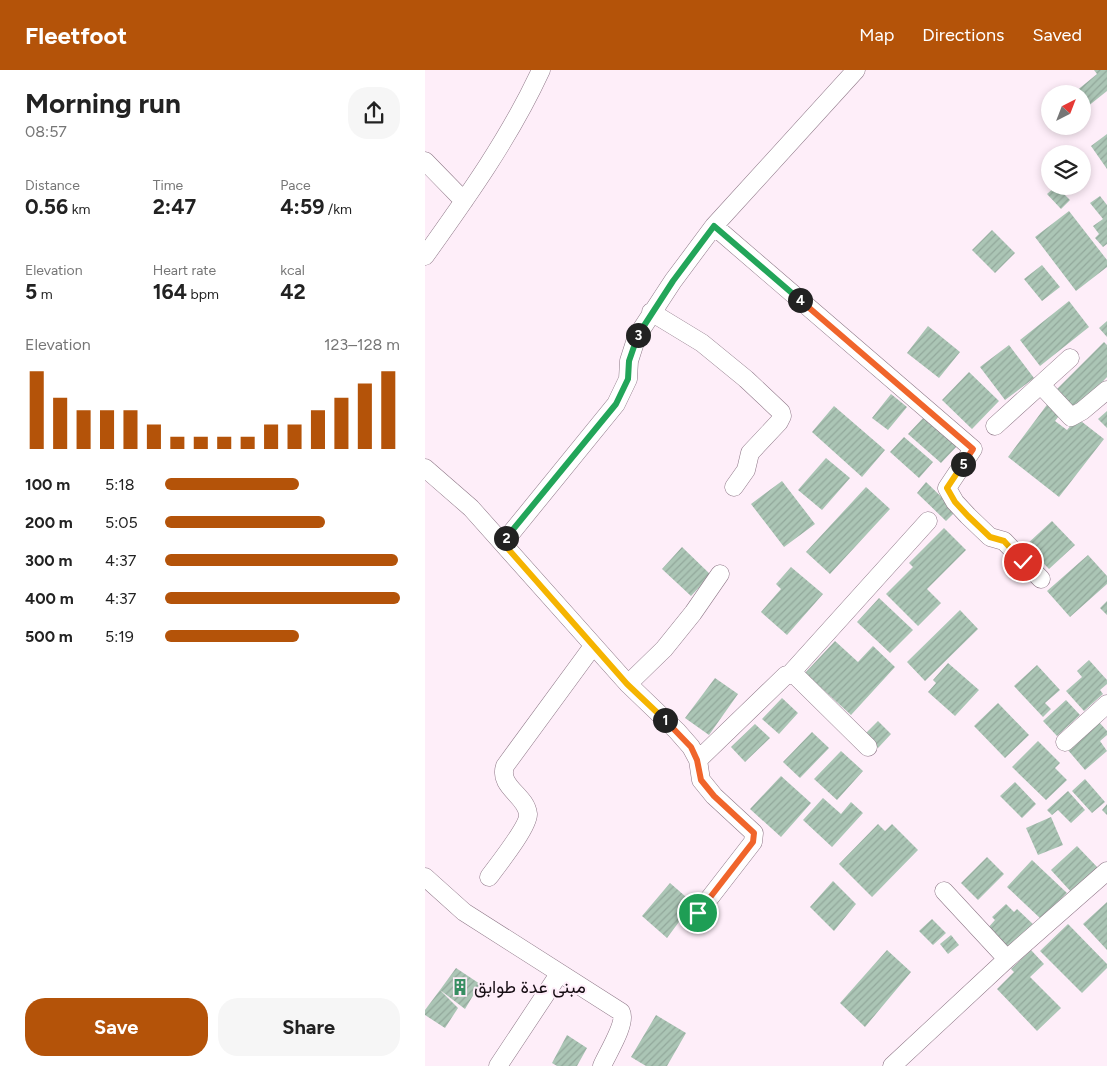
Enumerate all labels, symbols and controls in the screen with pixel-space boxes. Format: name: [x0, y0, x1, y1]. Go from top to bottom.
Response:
text: Fleetfoot: [25, 21, 127, 50]
text: Map: [859, 24, 894, 46]
text: Directions: [922, 24, 1004, 46]
text: Saved: [1032, 24, 1082, 46]
north arrow: [1041, 85, 1091, 135]
map controls: [1041, 85, 1091, 195]
text: Morning run: [25, 86, 181, 120]
button: share: [348, 87, 400, 139]
text: 08:57: [25, 122, 67, 141]
button: layers: [1041, 145, 1091, 195]
text: Distance: [25, 177, 80, 194]
text: Time: [153, 177, 183, 194]
text: Pace: [280, 177, 311, 194]
text: 0.56: [25, 194, 68, 219]
text: 2:47: [153, 194, 196, 219]
text: 4:59: [280, 194, 324, 219]
text: km: [68, 201, 90, 218]
text: /km: [324, 201, 352, 218]
text: Elevation: [25, 262, 83, 279]
text: Heart rate: [153, 262, 216, 279]
text: kcal: [280, 262, 305, 279]
text: 5: [25, 279, 37, 304]
text: 164: [153, 279, 187, 304]
text: 42: [280, 279, 306, 304]
text: m: [37, 286, 53, 303]
text: bpm: [187, 286, 219, 303]
pin: 4: [787, 288, 813, 312]
text: 4: [796, 292, 805, 309]
pin: 3: [625, 322, 651, 348]
text: 3: [635, 327, 642, 344]
text: Elevation: [25, 335, 91, 354]
text: 123–128 m: [324, 335, 400, 354]
pin: 5: [951, 452, 975, 476]
text: 5: [959, 456, 968, 473]
text: 100 m: [25, 475, 70, 494]
text: 5:18: [105, 475, 135, 494]
text: 200 m: [25, 513, 73, 532]
text: 5:05: [105, 513, 138, 532]
pin: 2: [493, 526, 519, 550]
text: 2: [502, 530, 511, 547]
pin: [1002, 541, 1044, 583]
icon: check: [1009, 548, 1037, 576]
text: 300 m: [25, 551, 72, 570]
text: 4:37: [105, 551, 136, 570]
text: 400 m: [25, 589, 74, 608]
text: 4:37: [105, 589, 136, 608]
text: 500 m: [25, 627, 73, 646]
text: 5:19: [105, 627, 134, 646]
pin: 1: [653, 708, 677, 732]
text: 1: [663, 712, 668, 729]
pin: [677, 892, 719, 934]
icon: arrive: [684, 899, 712, 927]
place label: مبنى عدة طوابق: [474, 976, 586, 998]
building icon: مبنى عدة طوابق: [450, 977, 470, 997]
button: Save: [25, 998, 208, 1056]
button: Share: [218, 998, 400, 1056]

